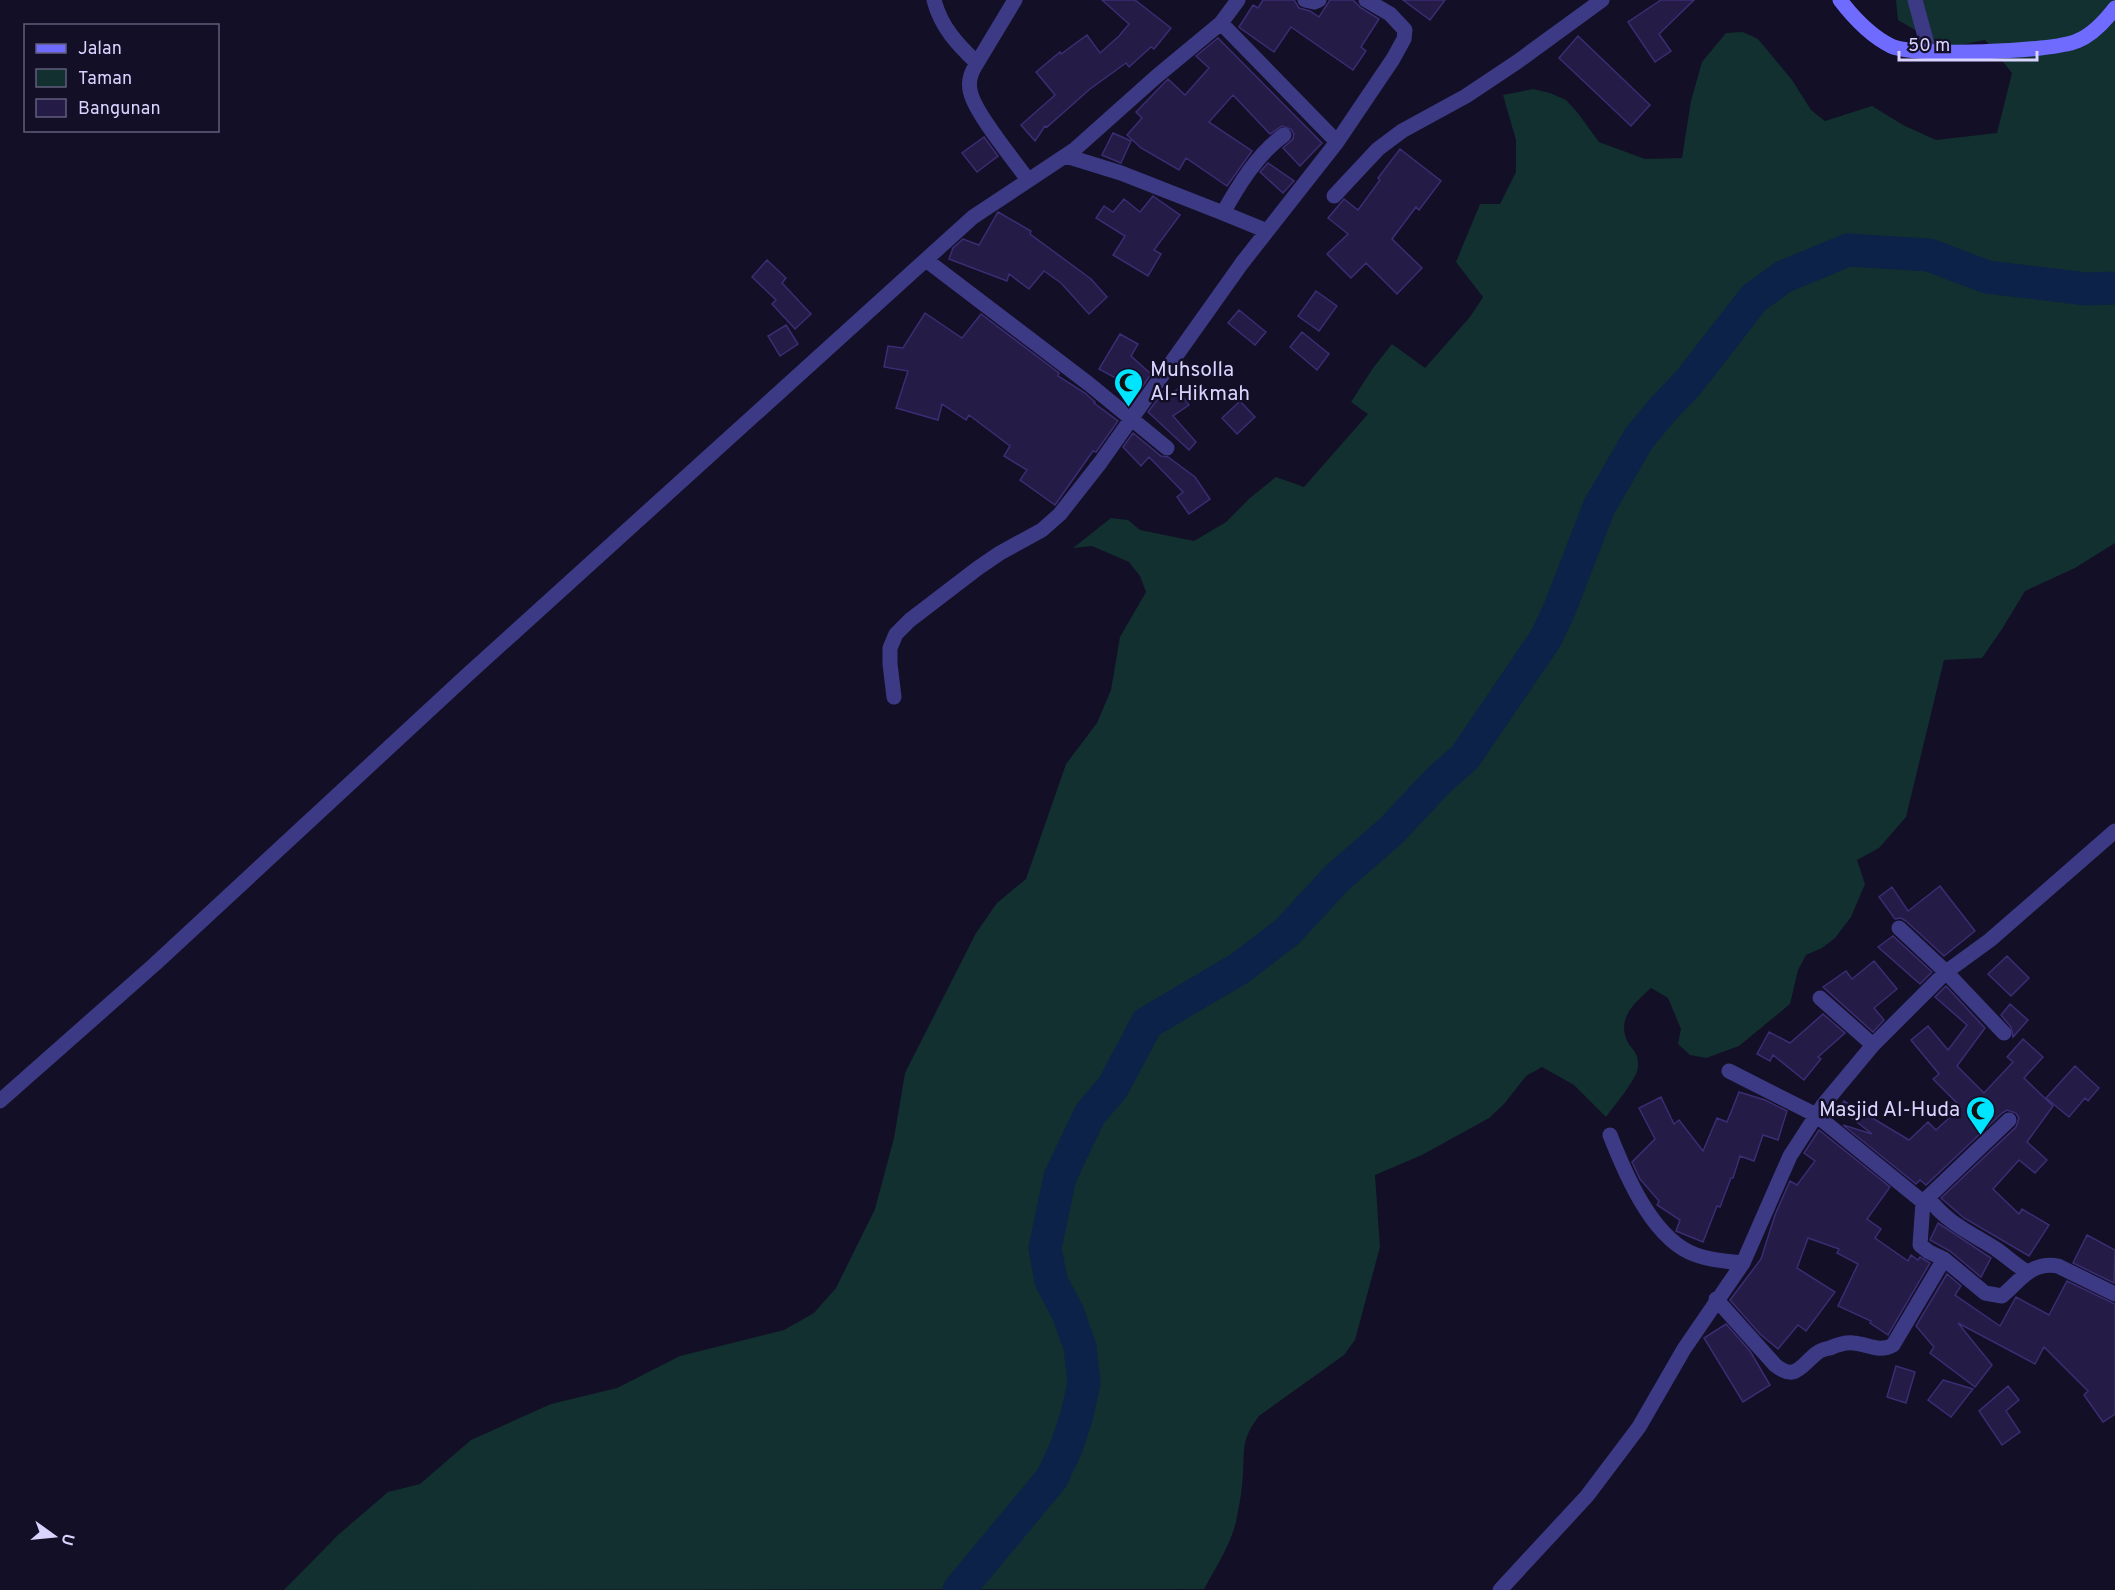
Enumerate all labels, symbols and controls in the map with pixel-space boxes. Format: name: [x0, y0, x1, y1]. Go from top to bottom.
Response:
legend: [24, 24, 219, 132]
scale bar: [1899, 24, 2037, 62]
text: 50 m: [1908, 35, 1950, 58]
text: Jalan: [78, 38, 122, 61]
text: Taman: [78, 68, 132, 91]
text: Bangunan: [78, 98, 161, 121]
place label: Muhsolla Al-Hikmah: [1150, 357, 1250, 408]
mosque icon: Muhsolla Al-Hikmah: [1113, 366, 1145, 408]
mosque icon: Masjid Al-Huda: [1965, 1094, 1997, 1136]
place label: Masjid Al-Huda: [1819, 1097, 1960, 1124]
north arrow: [24, 1506, 84, 1566]
text: U: [55, 1531, 78, 1547]

